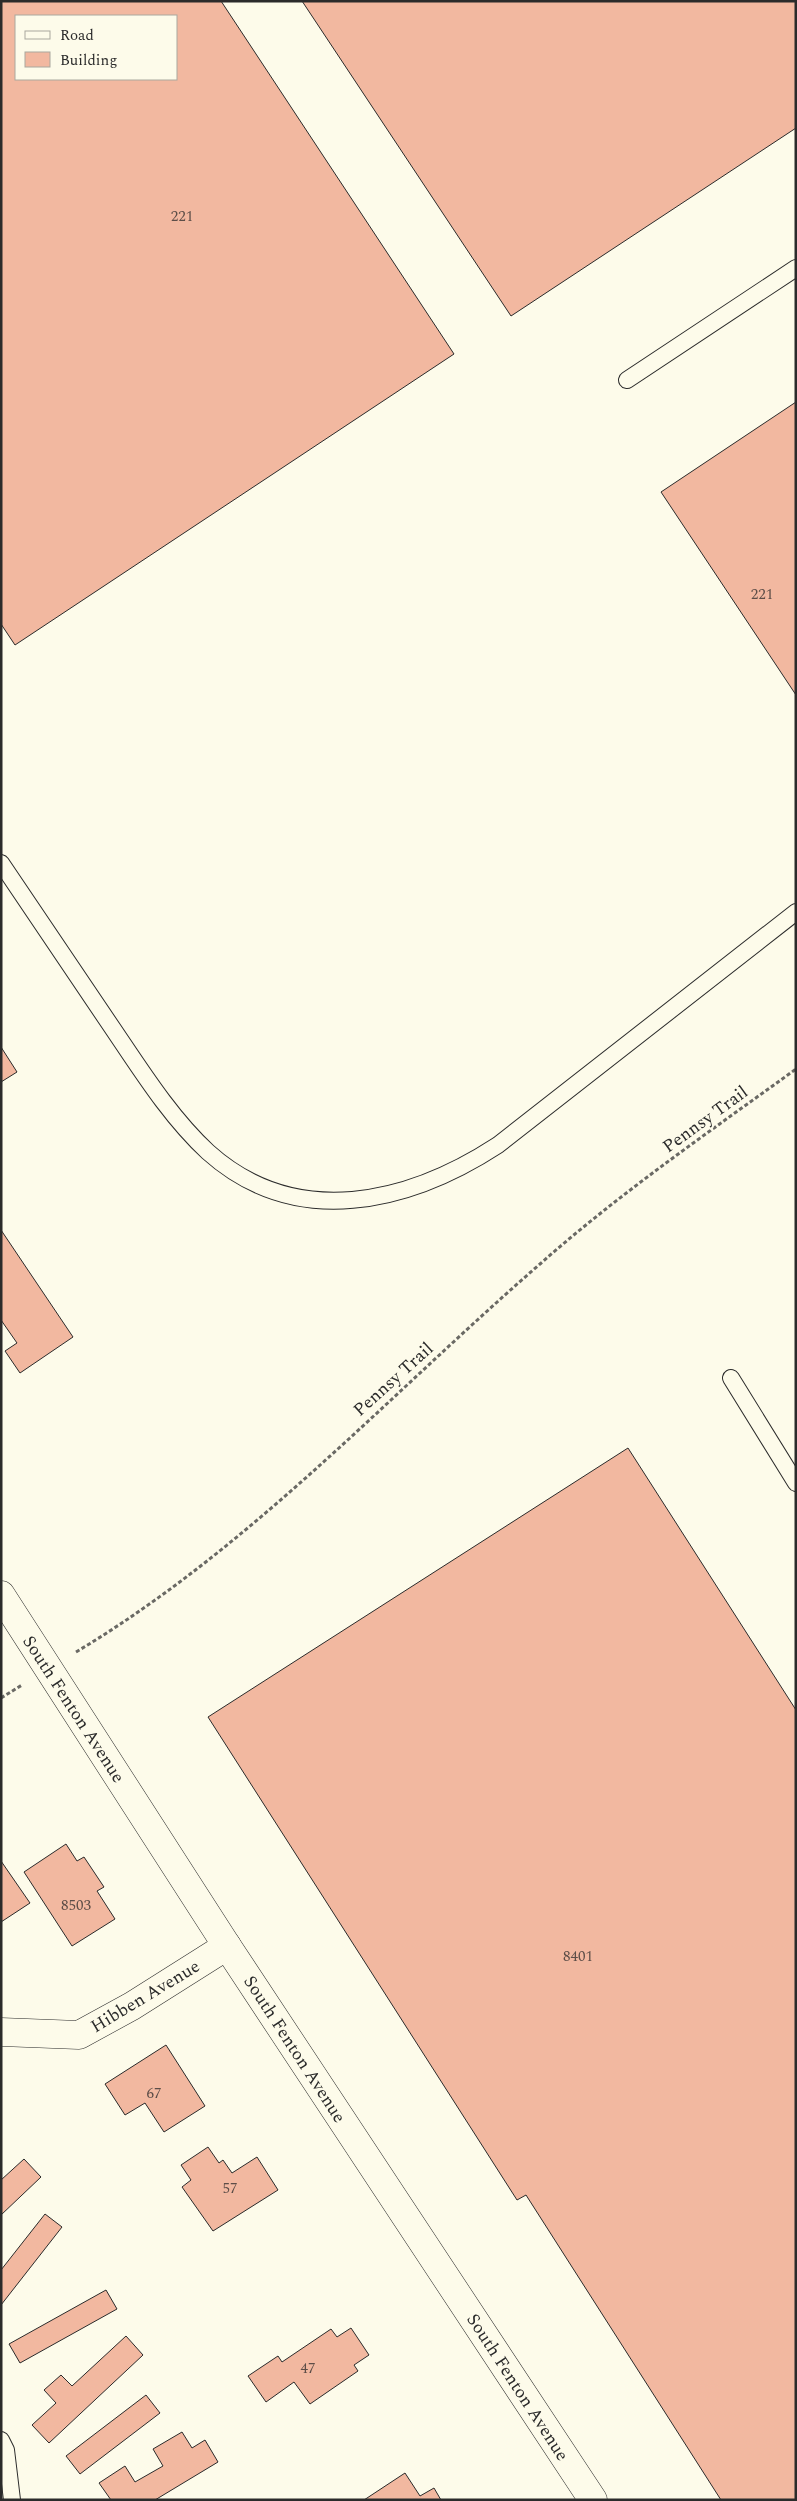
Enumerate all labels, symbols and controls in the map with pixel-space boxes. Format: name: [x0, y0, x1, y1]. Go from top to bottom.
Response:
legend: [15, 15, 178, 80]
text: Road: [60, 24, 94, 47]
text: Building: [60, 49, 117, 72]
house number: 221: [171, 205, 193, 228]
house number: 221: [751, 583, 773, 606]
street label: Pennsy Trail: [657, 1079, 754, 1160]
street label: Pennsy Trail: [347, 1336, 440, 1423]
street label: South Fenton Avenue: [16, 1630, 132, 1788]
house number: 8503: [61, 1894, 91, 1917]
house number: 8401: [563, 1945, 593, 1968]
street label: Hibben Avenue: [85, 1953, 205, 2040]
street label: South Fenton Avenue: [237, 1970, 353, 2128]
house number: 67: [146, 2082, 162, 2105]
house number: 57: [222, 2177, 238, 2200]
street label: South Fenton Avenue: [460, 2308, 576, 2466]
house number: 47: [300, 2357, 316, 2380]

